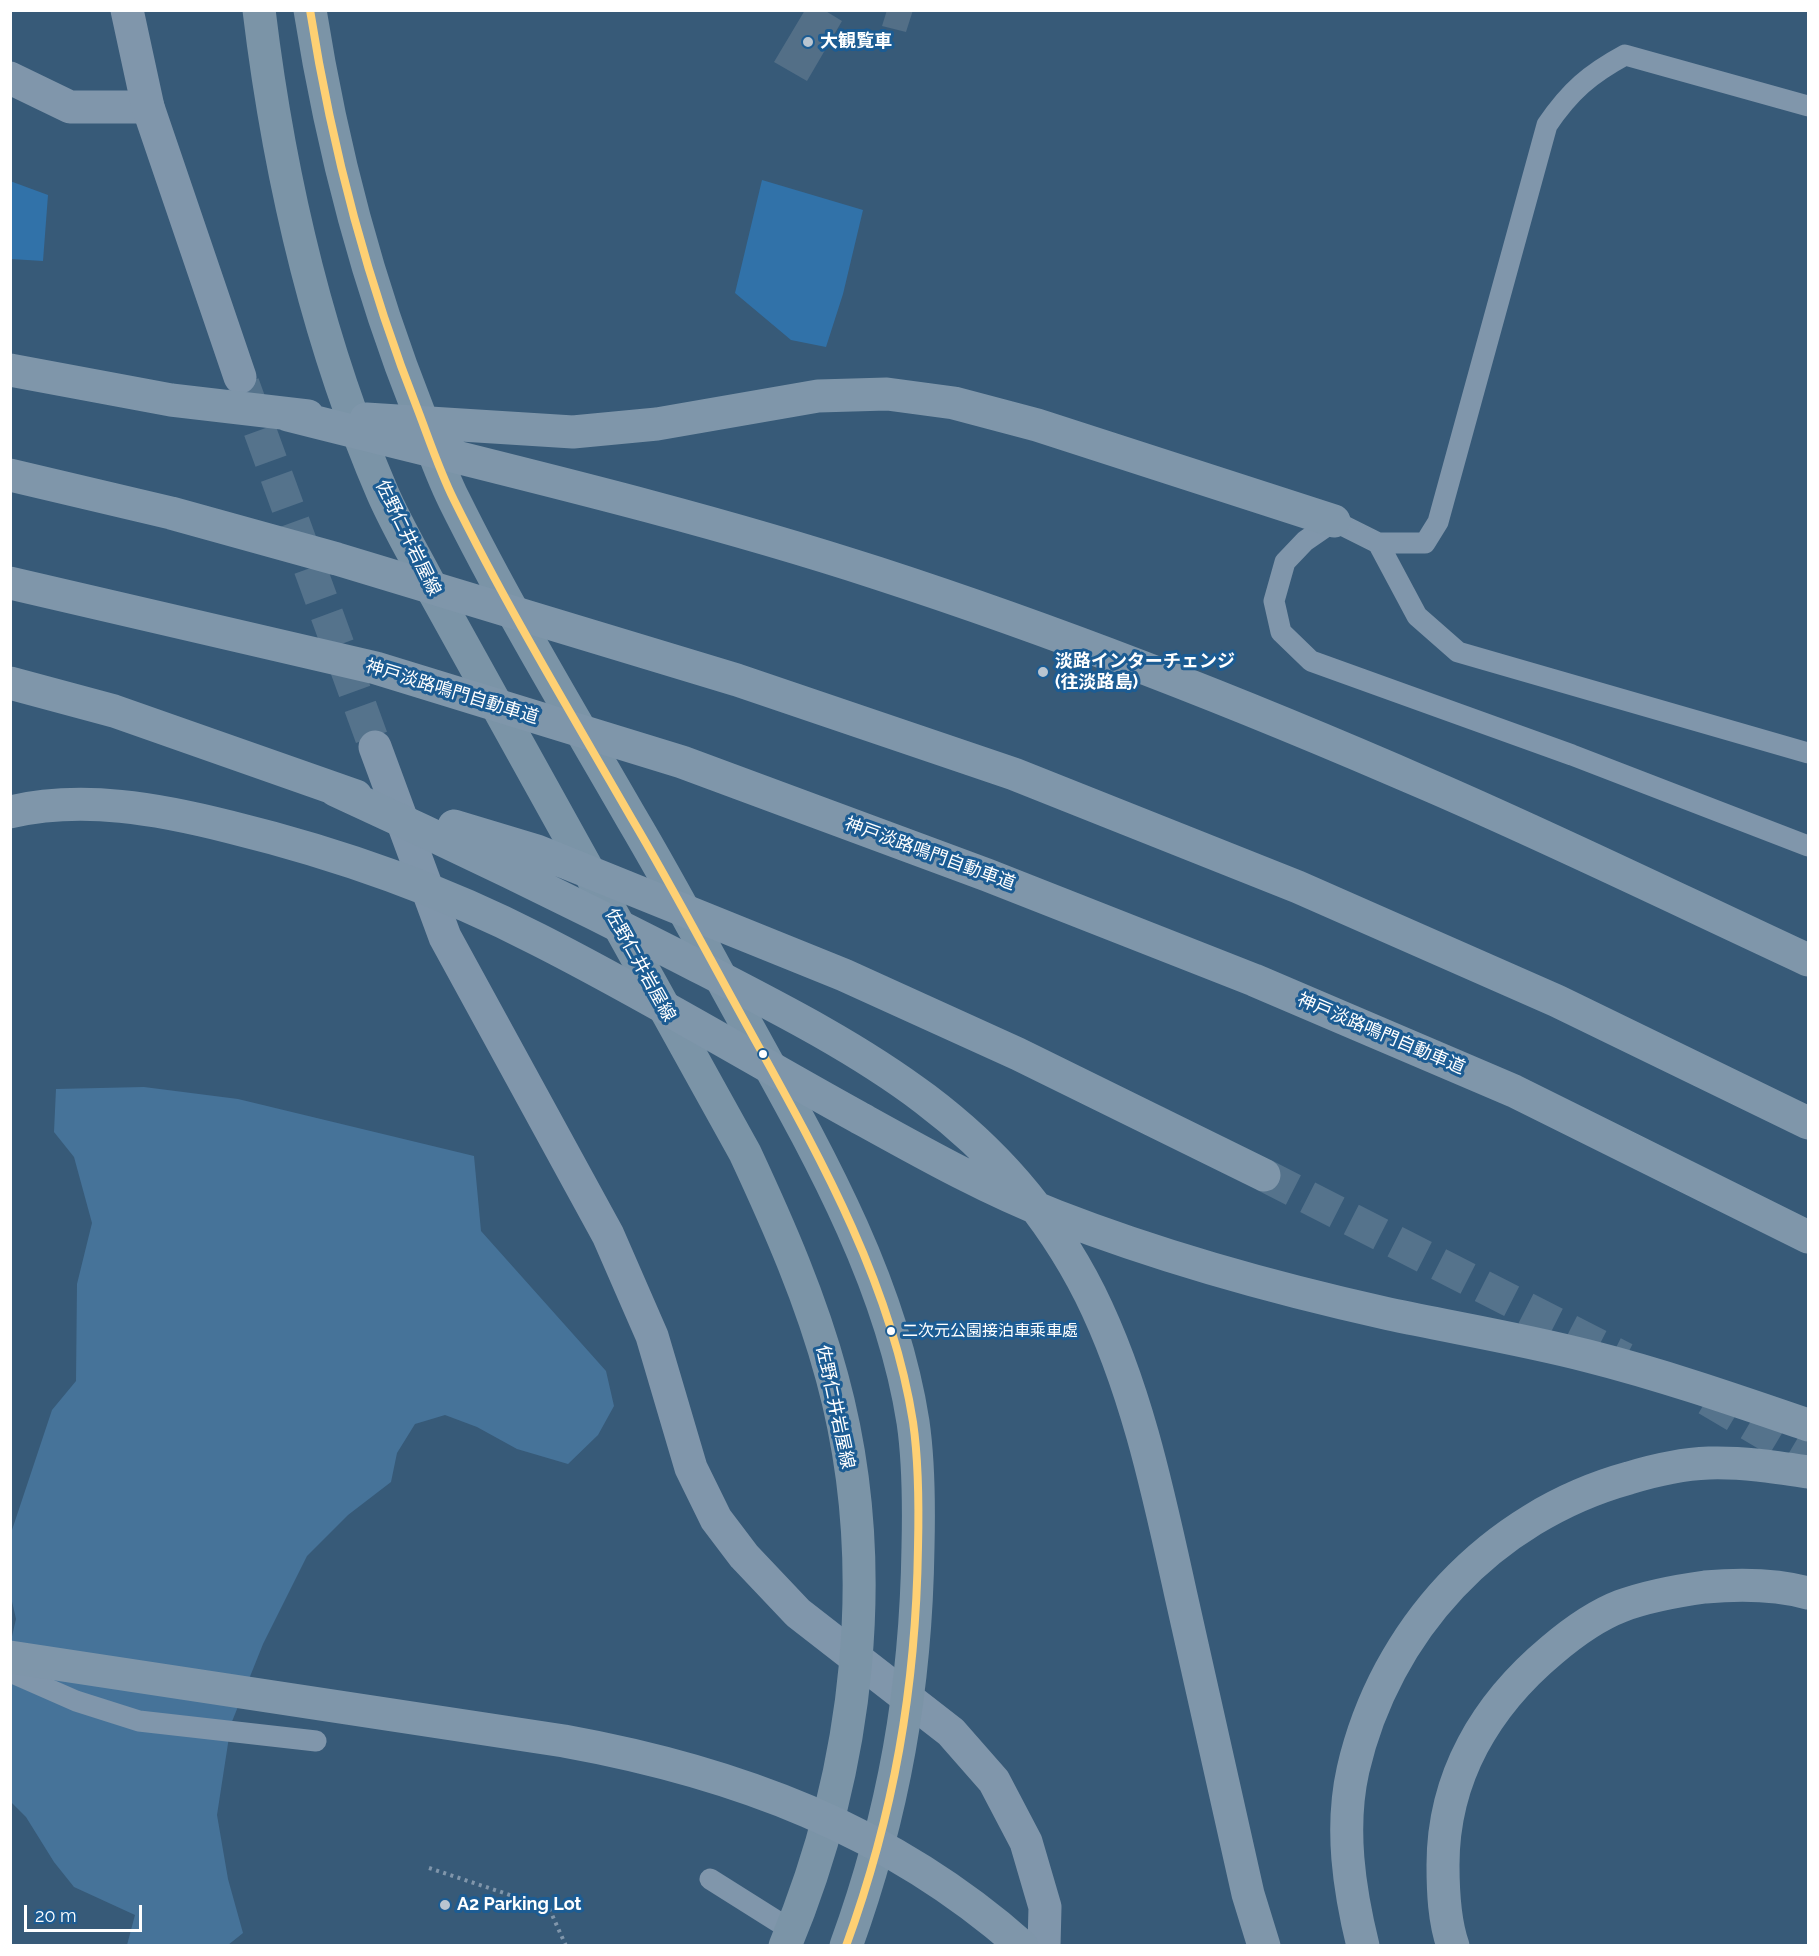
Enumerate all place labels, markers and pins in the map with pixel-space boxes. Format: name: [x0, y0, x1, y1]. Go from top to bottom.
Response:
place label: 大観覧車: [820, 31, 892, 53]
marker: 大観覧車: [801, 35, 815, 49]
place label: 淡路インターチェンジ (往淡路島): [1055, 651, 1235, 694]
marker: 淡路インターチェンジ (往淡路島): [1036, 665, 1050, 679]
unlabelled marker: [757, 1048, 769, 1060]
place label: 二次元公園接泊車乘車處: [902, 1321, 1078, 1341]
marker: 二次元公園接泊車乘車處: [885, 1325, 897, 1337]
place label: A2 Parking Lot: [457, 1894, 581, 1916]
marker: A2 Parking Lot: [438, 1898, 452, 1912]

